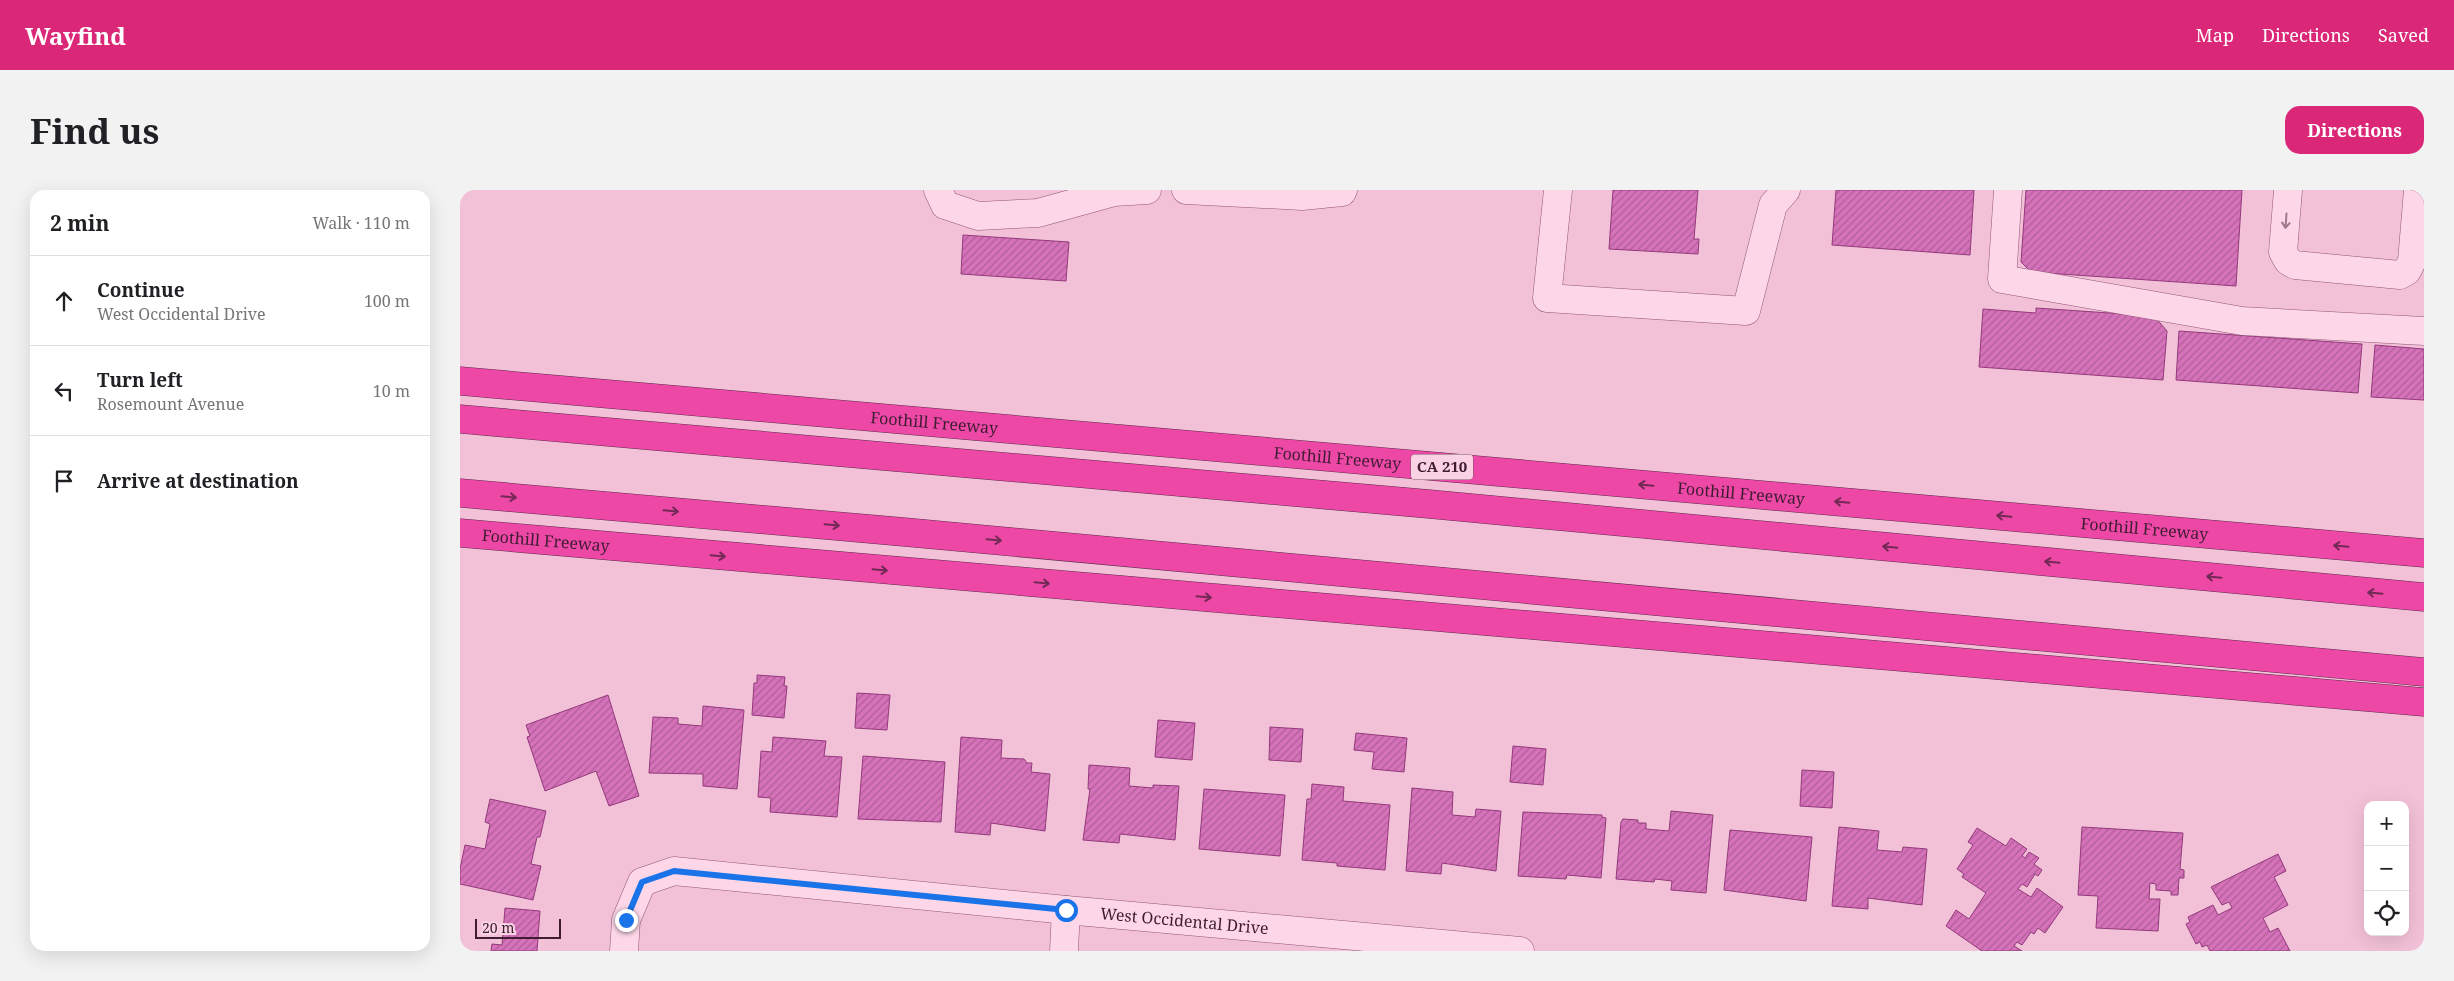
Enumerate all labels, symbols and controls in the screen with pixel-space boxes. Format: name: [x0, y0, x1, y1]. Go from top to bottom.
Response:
text: Wayfind: [25, 19, 126, 52]
text: Map: [2196, 23, 2234, 47]
text: Directions: [2262, 23, 2350, 47]
text: Saved: [2378, 23, 2429, 47]
button: Directions: [2285, 106, 2424, 154]
text: Find us: [30, 107, 159, 154]
text: 2 min: [50, 209, 109, 237]
text: Walk · 110 m: [313, 212, 410, 234]
one-way arrow: [2281, 213, 2290, 229]
text: Continue: [97, 277, 185, 303]
icon: ahead: [50, 287, 78, 315]
text: 100 m: [364, 290, 410, 312]
text: West Occidental Drive: [97, 303, 266, 325]
text: Turn left: [97, 367, 183, 393]
icon: left: [50, 377, 78, 405]
text: 10 m: [373, 380, 410, 402]
text: Rosemount Avenue: [97, 393, 244, 415]
street label: Foothill Freeway: [869, 406, 1000, 439]
street label: Foothill Freeway: [1273, 441, 1403, 474]
road number: CA 210: [1411, 454, 1473, 480]
icon: arrive: [50, 467, 78, 495]
text: Arrive at destination: [97, 468, 299, 494]
street label: Foothill Freeway: [1676, 477, 1807, 510]
one-way arrow: [1638, 480, 1654, 490]
one-way arrow: [500, 492, 516, 502]
one-way arrow: [1835, 498, 1851, 507]
one-way arrow: [662, 506, 678, 515]
one-way arrow: [1997, 512, 2013, 521]
street label: Foothill Freeway: [2080, 512, 2210, 545]
one-way arrow: [824, 520, 840, 530]
street label: Foothill Freeway: [481, 524, 611, 557]
one-way arrow: [986, 535, 1002, 545]
one-way arrow: [2333, 541, 2349, 551]
one-way arrow: [1882, 542, 1898, 552]
one-way arrow: [710, 551, 726, 560]
one-way arrow: [2044, 557, 2060, 567]
one-way arrow: [871, 565, 887, 574]
one-way arrow: [2206, 573, 2222, 582]
one-way arrow: [1033, 579, 1049, 588]
one-way arrow: [2368, 588, 2384, 597]
one-way arrow: [1195, 593, 1211, 602]
map controls: [2364, 801, 2409, 936]
button: +: [2364, 801, 2409, 846]
button: −: [2364, 846, 2409, 891]
button: locate: [2364, 891, 2409, 936]
route start: [1055, 899, 1078, 922]
street label: West Occidental Drive: [1099, 902, 1269, 939]
route end: [615, 909, 638, 932]
scale bar: [475, 916, 561, 939]
text: 20 m: [482, 918, 515, 937]

